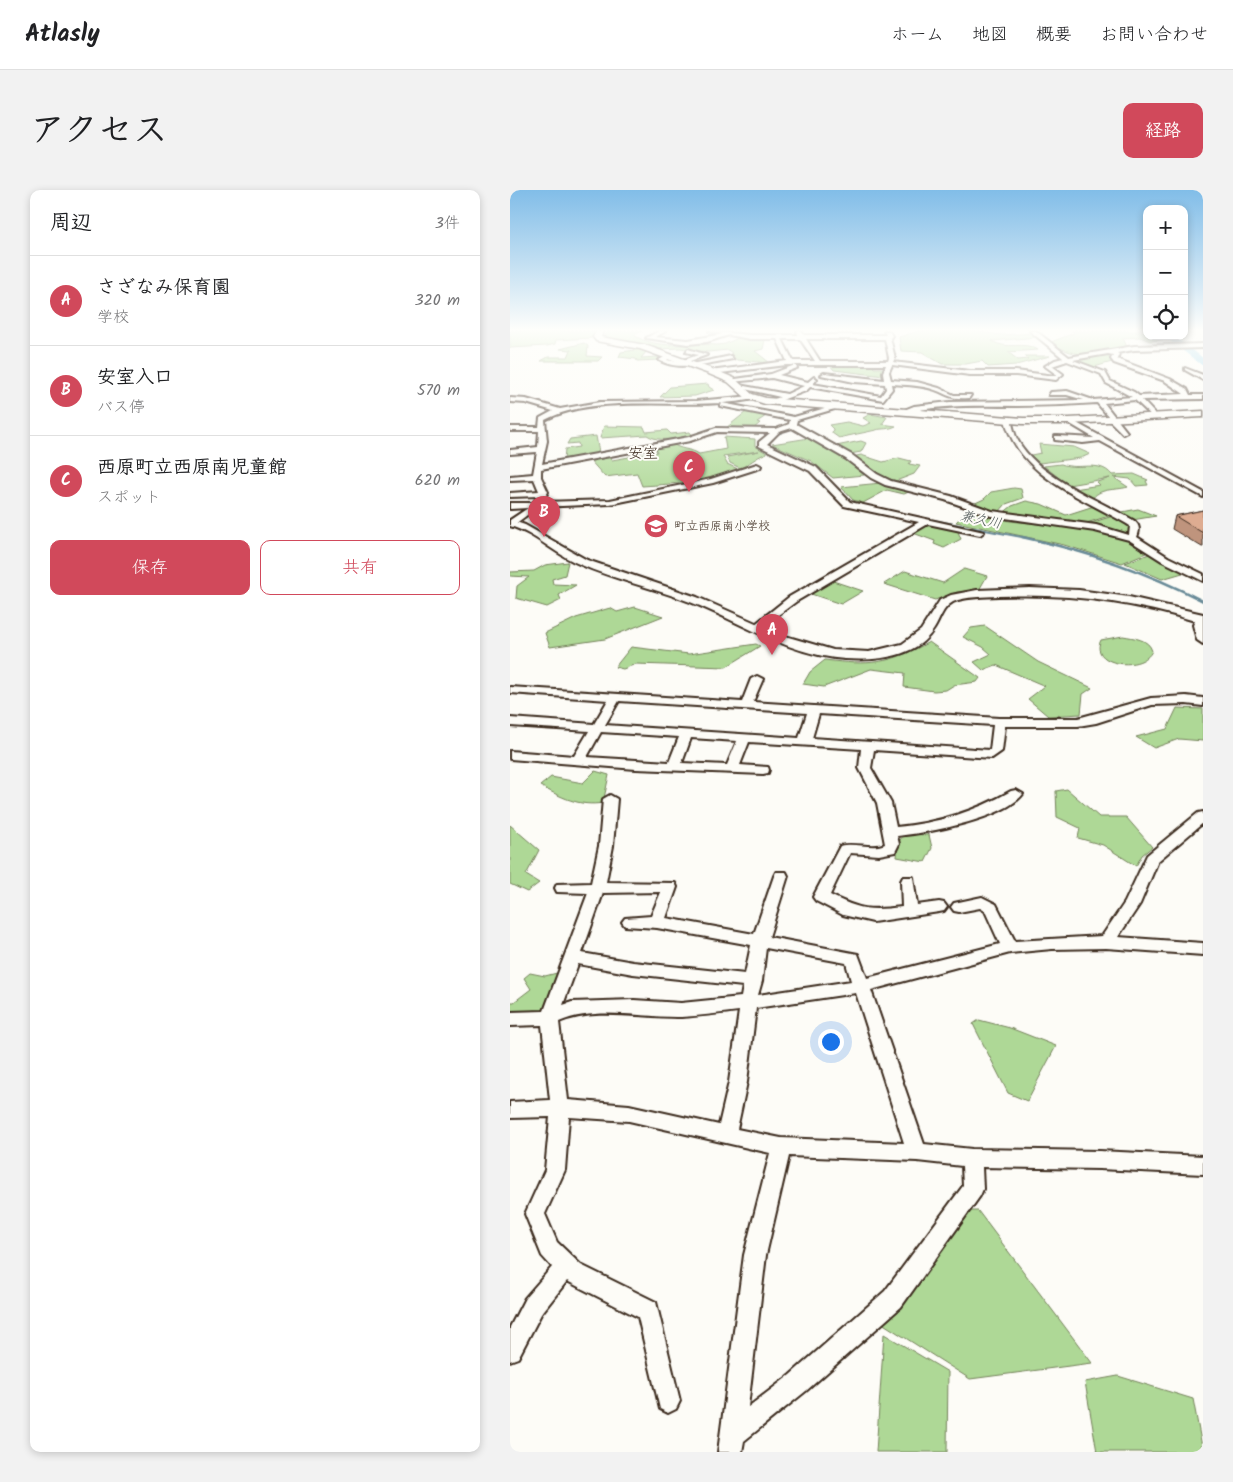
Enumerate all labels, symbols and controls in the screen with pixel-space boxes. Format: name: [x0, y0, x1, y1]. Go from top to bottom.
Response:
text: Atlasly: [25, 15, 100, 54]
text: ホーム: [891, 21, 944, 50]
text: 地図: [972, 21, 1008, 50]
text: 概要: [1036, 21, 1072, 50]
text: お問い合わせ: [1100, 21, 1208, 50]
button: 経路: [1123, 103, 1203, 158]
text: アクセス: [30, 104, 168, 160]
map controls: [1143, 205, 1188, 340]
button: +: [1143, 205, 1188, 250]
text: 周辺: [50, 207, 92, 240]
text: 3件: [435, 211, 460, 236]
button: −: [1143, 250, 1188, 295]
text: さざなみ保育園: [97, 273, 230, 303]
text: A: [61, 288, 71, 313]
text: 320 m: [414, 288, 460, 313]
button: locate: [1143, 295, 1188, 340]
text: 学校: [97, 305, 129, 330]
text: 安室入口: [97, 363, 173, 393]
text: B: [61, 378, 71, 403]
text: 570 m: [417, 378, 460, 403]
text: バス停: [97, 395, 145, 420]
district label: 安室: [628, 442, 658, 466]
pin: C: [673, 451, 705, 492]
text: 西原町立西原南児童館: [97, 453, 287, 483]
text: C: [61, 468, 71, 493]
text: 620 m: [415, 468, 460, 493]
text: スポット: [97, 485, 161, 510]
pin: B: [528, 496, 560, 537]
water label: 兼久川: [958, 505, 1004, 535]
school or university icon: 町立西原南小学校: [643, 513, 669, 539]
place label: 町立西原南小学校: [674, 517, 770, 536]
button: 保存: [50, 540, 250, 595]
button: 共有: [260, 540, 460, 595]
pin: A: [756, 614, 788, 655]
your location: [818, 1029, 844, 1055]

